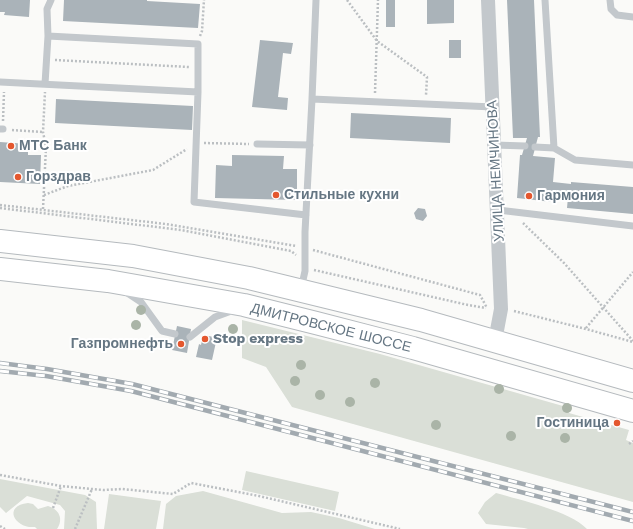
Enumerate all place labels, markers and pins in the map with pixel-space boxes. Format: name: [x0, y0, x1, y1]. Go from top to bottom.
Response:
place label: МТС Банк: [19, 138, 87, 154]
marker: МТС Банк: [6, 141, 16, 151]
place label: Горздрав: [26, 169, 91, 185]
marker: Горздрав: [13, 172, 23, 182]
place label: Стильные кухни: [284, 187, 399, 203]
place label: Гармония: [537, 188, 605, 204]
marker: Стильные кухни: [271, 190, 281, 200]
marker: Гармония: [524, 191, 534, 201]
place label: Stop express: [213, 331, 303, 347]
marker: Stop express: [200, 334, 210, 344]
place label: Газпромнефть: [71, 336, 173, 352]
marker: Газпромнефть: [176, 339, 186, 349]
place label: Гостиница: [537, 415, 609, 431]
marker: Гостиница: [612, 418, 622, 428]

